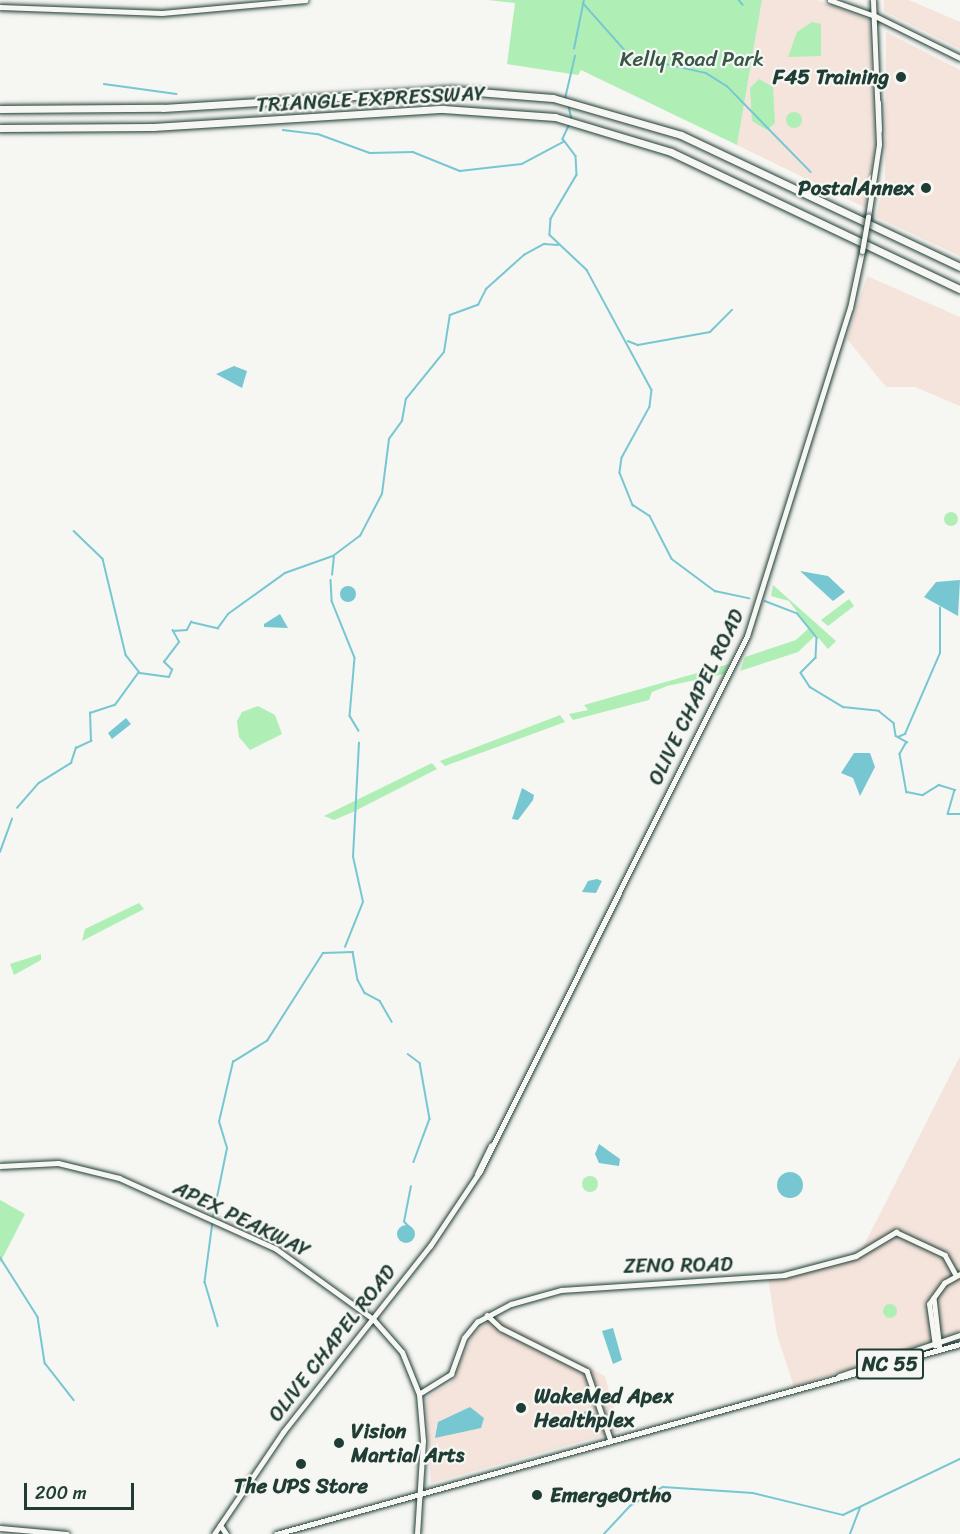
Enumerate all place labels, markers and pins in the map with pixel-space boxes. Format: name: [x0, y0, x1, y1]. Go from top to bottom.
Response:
place label: F45 Training: [772, 64, 889, 90]
marker: F45 Training: [894, 70, 908, 84]
place label: PostalAnnex: [798, 175, 914, 201]
marker: PostalAnnex: [919, 181, 933, 195]
place label: WakeMed Apex Healthplex: [534, 1383, 674, 1433]
marker: WakeMed Apex Healthplex: [512, 1399, 530, 1417]
place label: Vision Martial Arts: [351, 1418, 464, 1468]
marker: Vision Martial Arts: [332, 1436, 346, 1450]
marker: The UPS Store: [294, 1457, 308, 1471]
place label: The UPS Store: [233, 1473, 369, 1499]
place label: EmergeOrtho: [550, 1482, 671, 1508]
marker: EmergeOrtho: [528, 1486, 546, 1504]

